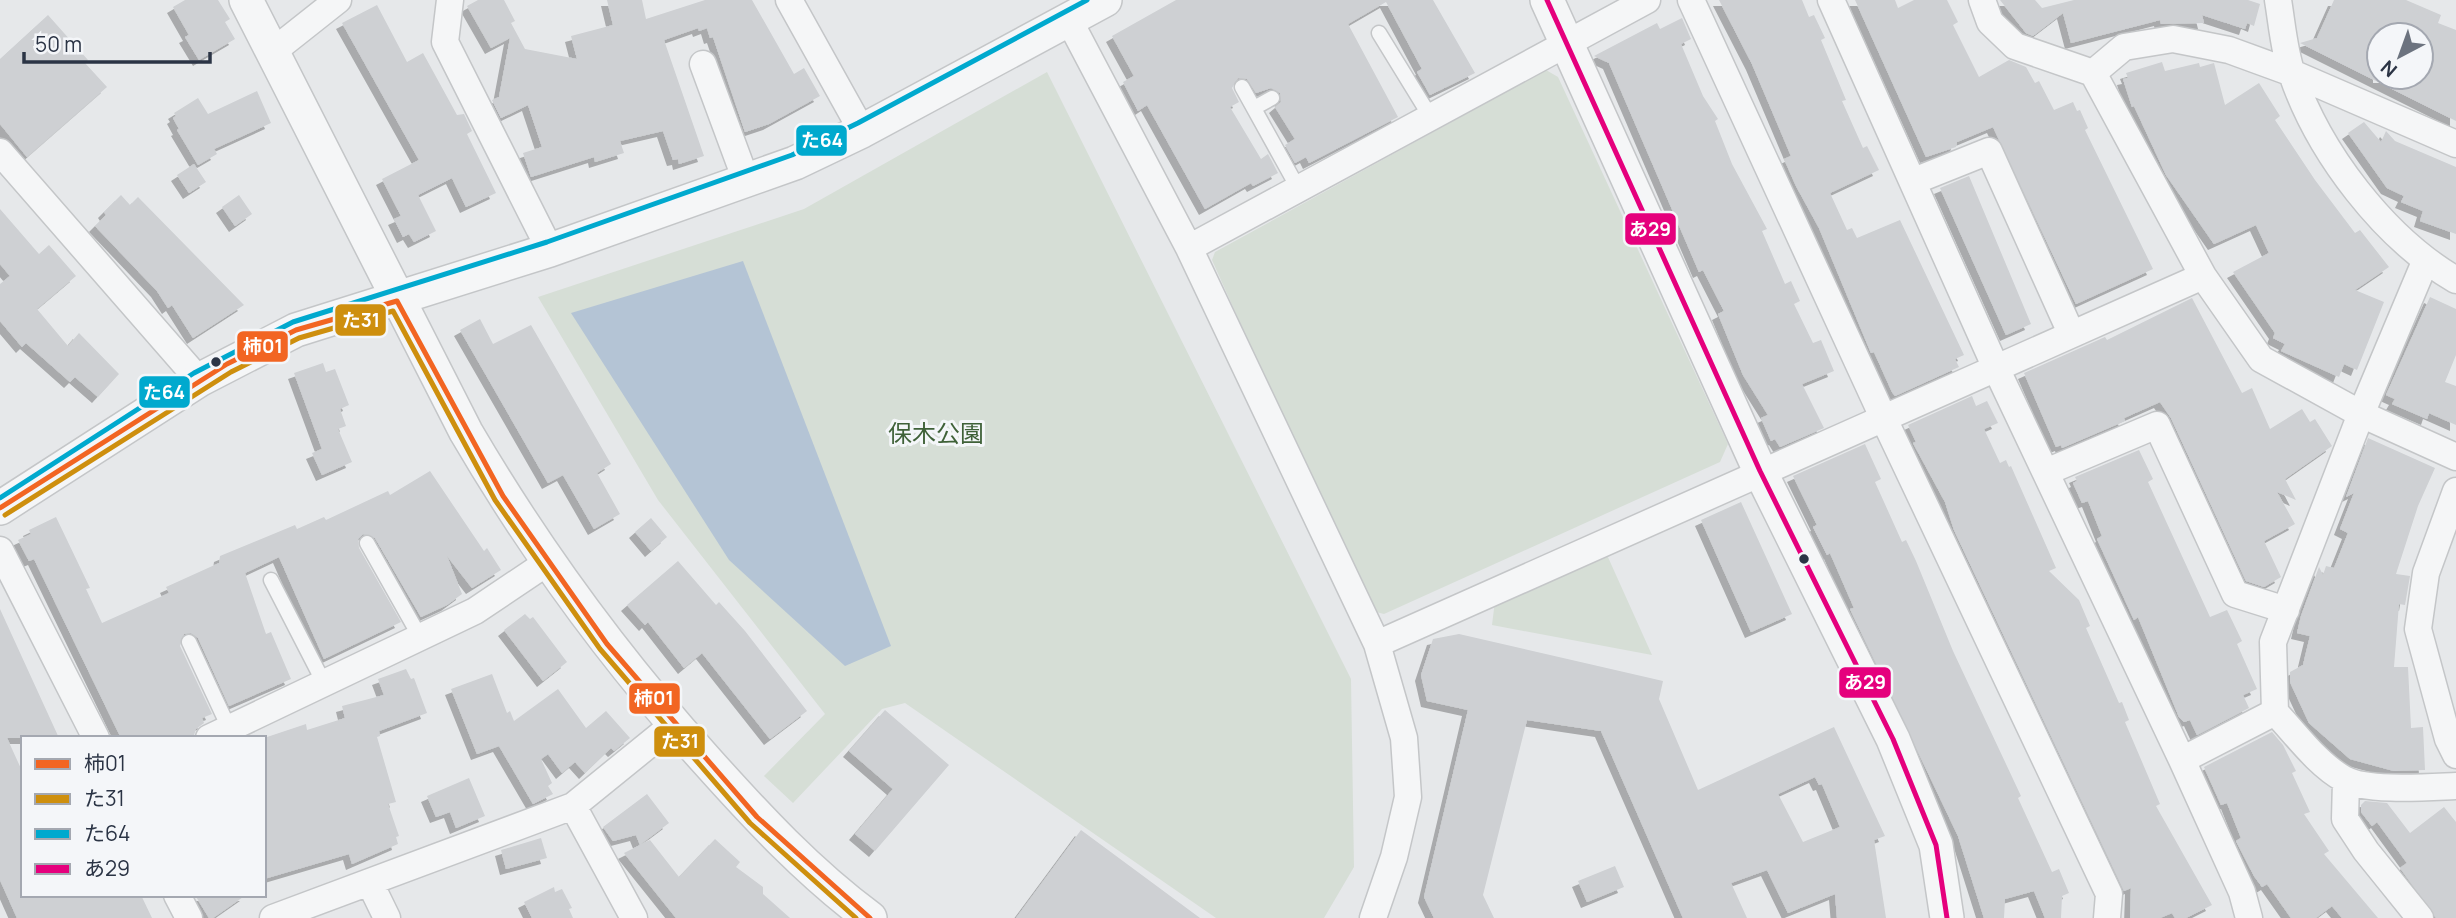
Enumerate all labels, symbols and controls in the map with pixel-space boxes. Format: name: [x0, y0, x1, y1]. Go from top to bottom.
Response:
scale bar: [24, 21, 210, 65]
north arrow: [2365, 21, 2435, 91]
text: 50 m: [35, 30, 82, 58]
text: N: [2375, 55, 2403, 83]
line badge: た64: [795, 124, 848, 157]
text: た64: [801, 127, 843, 153]
line badge: あ29: [1624, 212, 1677, 246]
text: あ29: [1629, 216, 1671, 242]
line badge: た31: [334, 303, 387, 337]
text: た31: [342, 307, 380, 333]
line badge: 柿01: [236, 330, 289, 363]
text: 柿01: [243, 333, 283, 359]
unlabelled marker: [209, 355, 223, 369]
line badge: た64: [138, 375, 191, 409]
text: た64: [143, 379, 185, 405]
park label: 保木公園: [888, 416, 984, 449]
unlabelled marker: [1797, 552, 1811, 566]
line badge: あ29: [1838, 666, 1892, 699]
text: あ29: [1844, 669, 1886, 695]
line badge: 柿01: [628, 682, 681, 715]
text: 柿01: [634, 685, 674, 711]
line badge: た31: [653, 725, 706, 758]
text: た31: [661, 728, 699, 754]
legend: [21, 736, 266, 897]
text: 柿01: [84, 749, 126, 777]
text: た31: [84, 784, 125, 812]
text: た64: [84, 819, 130, 847]
text: あ29: [84, 854, 130, 882]

